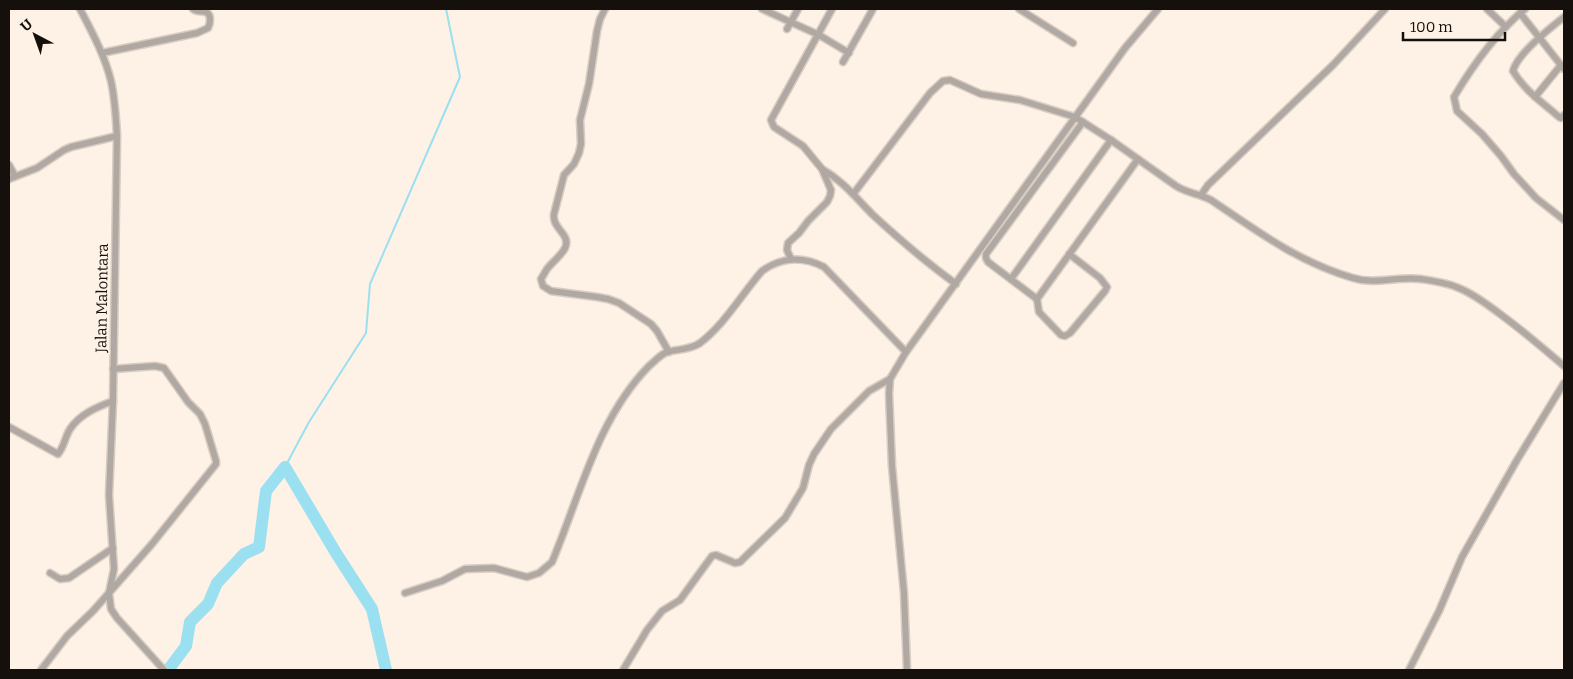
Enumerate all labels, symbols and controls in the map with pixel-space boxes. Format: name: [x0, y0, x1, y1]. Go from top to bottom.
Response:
north arrow: [10, 10, 60, 60]
scale bar: [1403, 10, 1506, 42]
text: U: [17, 15, 37, 35]
text: 100 m: [1410, 18, 1453, 36]
street label: Jalan Malontara: [92, 243, 112, 354]

